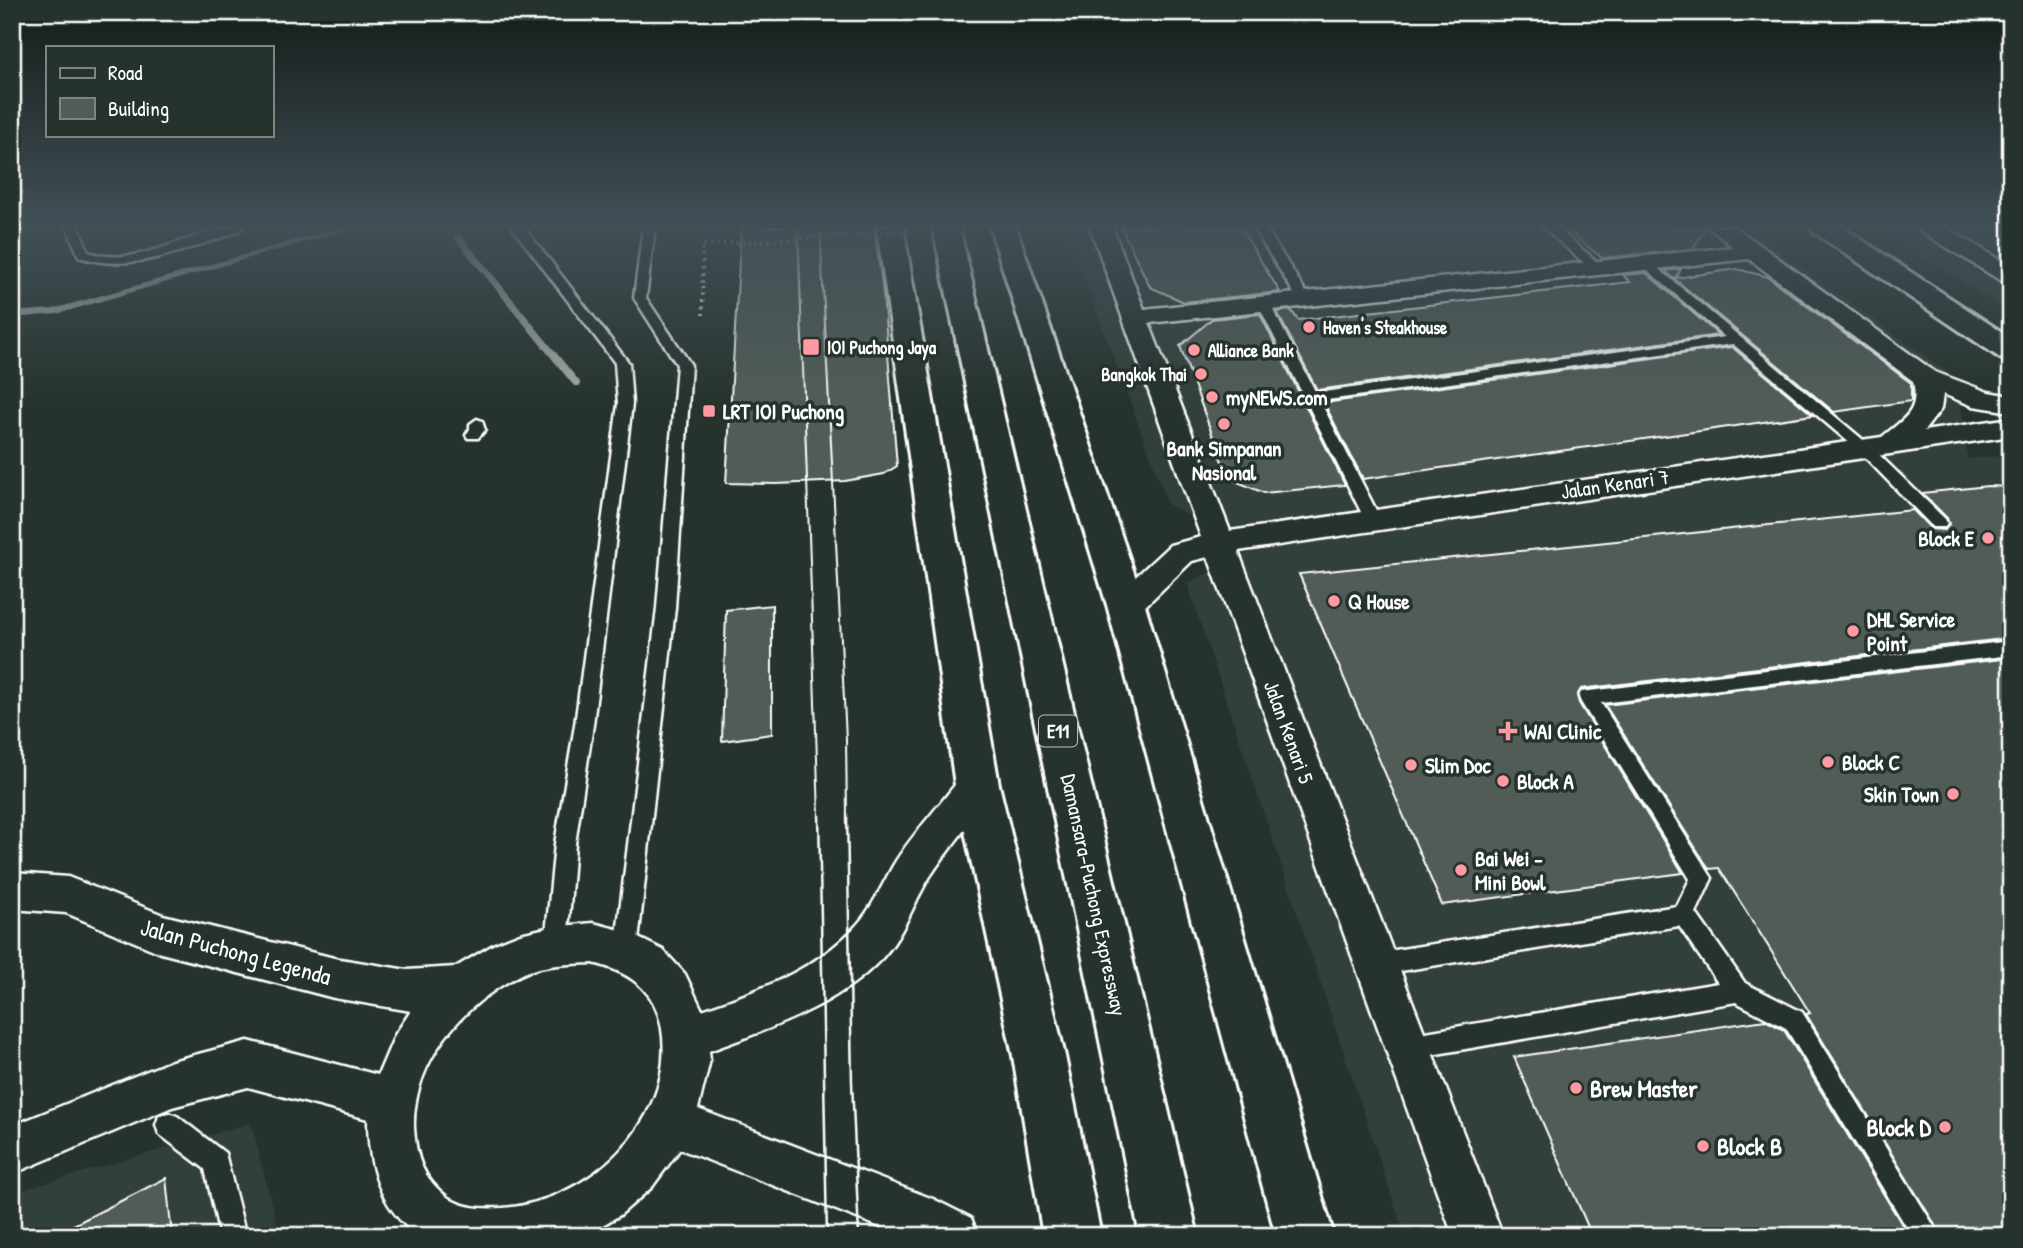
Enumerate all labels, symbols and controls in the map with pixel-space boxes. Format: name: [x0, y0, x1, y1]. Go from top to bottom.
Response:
legend: [46, 46, 273, 136]
text: Road: [108, 58, 142, 87]
text: Building: [108, 94, 169, 123]
place label: Haven's Steakhouse: [1323, 315, 1448, 340]
marker: Haven's Steakhouse: [1301, 319, 1317, 335]
place label: IOI Puchong Jaya: [827, 335, 937, 361]
marker: IOI Puchong Jaya: [801, 337, 821, 357]
place label: Alliance Bank: [1208, 338, 1294, 363]
marker: Alliance Bank: [1186, 342, 1202, 358]
place label: Bangkok Thai: [1101, 362, 1187, 388]
marker: Bangkok Thai: [1193, 366, 1209, 382]
place label: myNEWS.com: [1226, 383, 1328, 413]
marker: myNEWS.com: [1204, 389, 1220, 405]
place label: LRT IOI Puchong: [723, 397, 844, 427]
marker: LRT IOI Puchong: [701, 403, 717, 419]
marker: Bank Simpanan Nasional: [1216, 416, 1232, 432]
place label: Bank Simpanan Nasional: [1167, 434, 1281, 487]
street label: Jalan Kenari 7: [1559, 462, 1671, 506]
place label: Block E: [1918, 524, 1975, 553]
marker: Block E: [1980, 530, 1996, 546]
place label: Q House: [1348, 587, 1410, 616]
marker: Q House: [1326, 593, 1342, 609]
place label: DHL Service Point: [1867, 605, 1956, 658]
marker: DHL Service Point: [1845, 623, 1861, 639]
street label: Jalan Kenari 5: [1257, 676, 1321, 788]
road number: E11: [1039, 716, 1077, 746]
place label: WAI Clinic: [1524, 717, 1602, 746]
marker: WAI Clinic: [1498, 721, 1518, 741]
place label: Block C: [1842, 748, 1900, 777]
place label: Slim Doc: [1425, 751, 1491, 780]
marker: Block C: [1820, 754, 1836, 770]
marker: Slim Doc: [1403, 757, 1419, 773]
place label: Block A: [1517, 767, 1574, 796]
street label: Damansara–Puchong Expressway: [1054, 771, 1134, 1019]
marker: Block A: [1495, 773, 1511, 789]
place label: Skin Town: [1864, 780, 1939, 809]
marker: Skin Town: [1945, 786, 1961, 802]
place label: Bai Wei - Mini Bowl: [1475, 844, 1546, 897]
marker: Bai Wei - Mini Bowl: [1453, 862, 1469, 878]
street label: Jalan Puchong Legenda: [137, 910, 335, 992]
place label: Brew Master: [1590, 1072, 1698, 1104]
marker: Brew Master: [1568, 1080, 1584, 1096]
place label: Block D: [1867, 1111, 1932, 1143]
marker: Block D: [1937, 1119, 1953, 1135]
place label: Block B: [1717, 1130, 1782, 1162]
marker: Block B: [1695, 1138, 1711, 1154]

